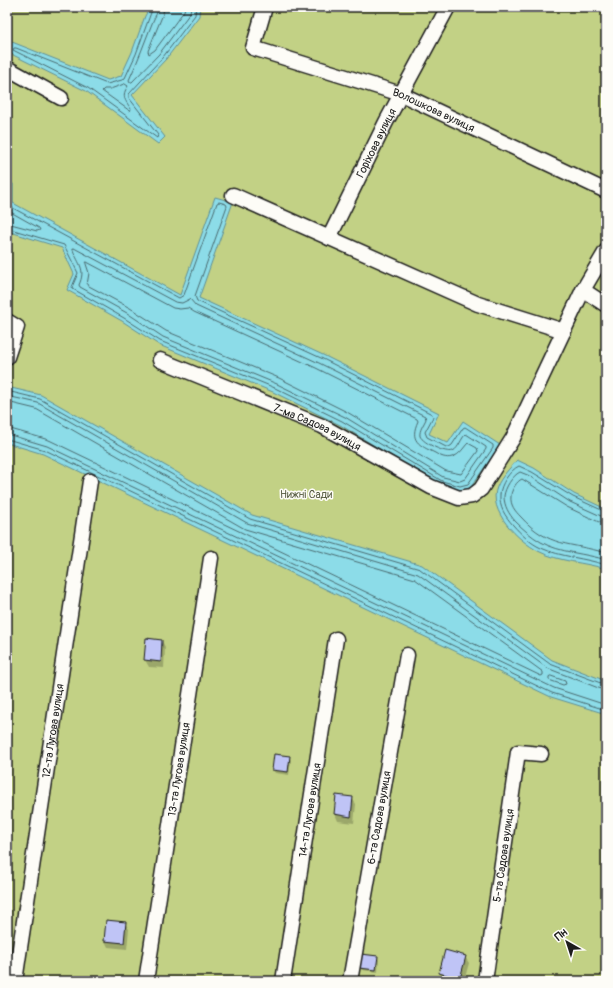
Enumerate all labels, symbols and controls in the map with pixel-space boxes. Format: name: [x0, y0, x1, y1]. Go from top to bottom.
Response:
street label: Волошкова вулиця: [391, 85, 477, 134]
street label: Горіхова вулиця: [353, 106, 399, 180]
street label: 7-ма Садова вулиця: [272, 400, 363, 453]
park label: Нижні Сади: [280, 488, 332, 501]
street label: 12-та Лугова вулиця: [39, 683, 66, 779]
street label: 13-та Лугова вулиця: [165, 722, 192, 817]
street label: 14-та Лугова вулиця: [296, 762, 323, 858]
street label: 6-та Садова вулиця: [364, 770, 393, 865]
street label: 5-та Садова вулиця: [490, 808, 516, 903]
north arrow: [547, 922, 587, 962]
text: Пн: [552, 925, 570, 943]

